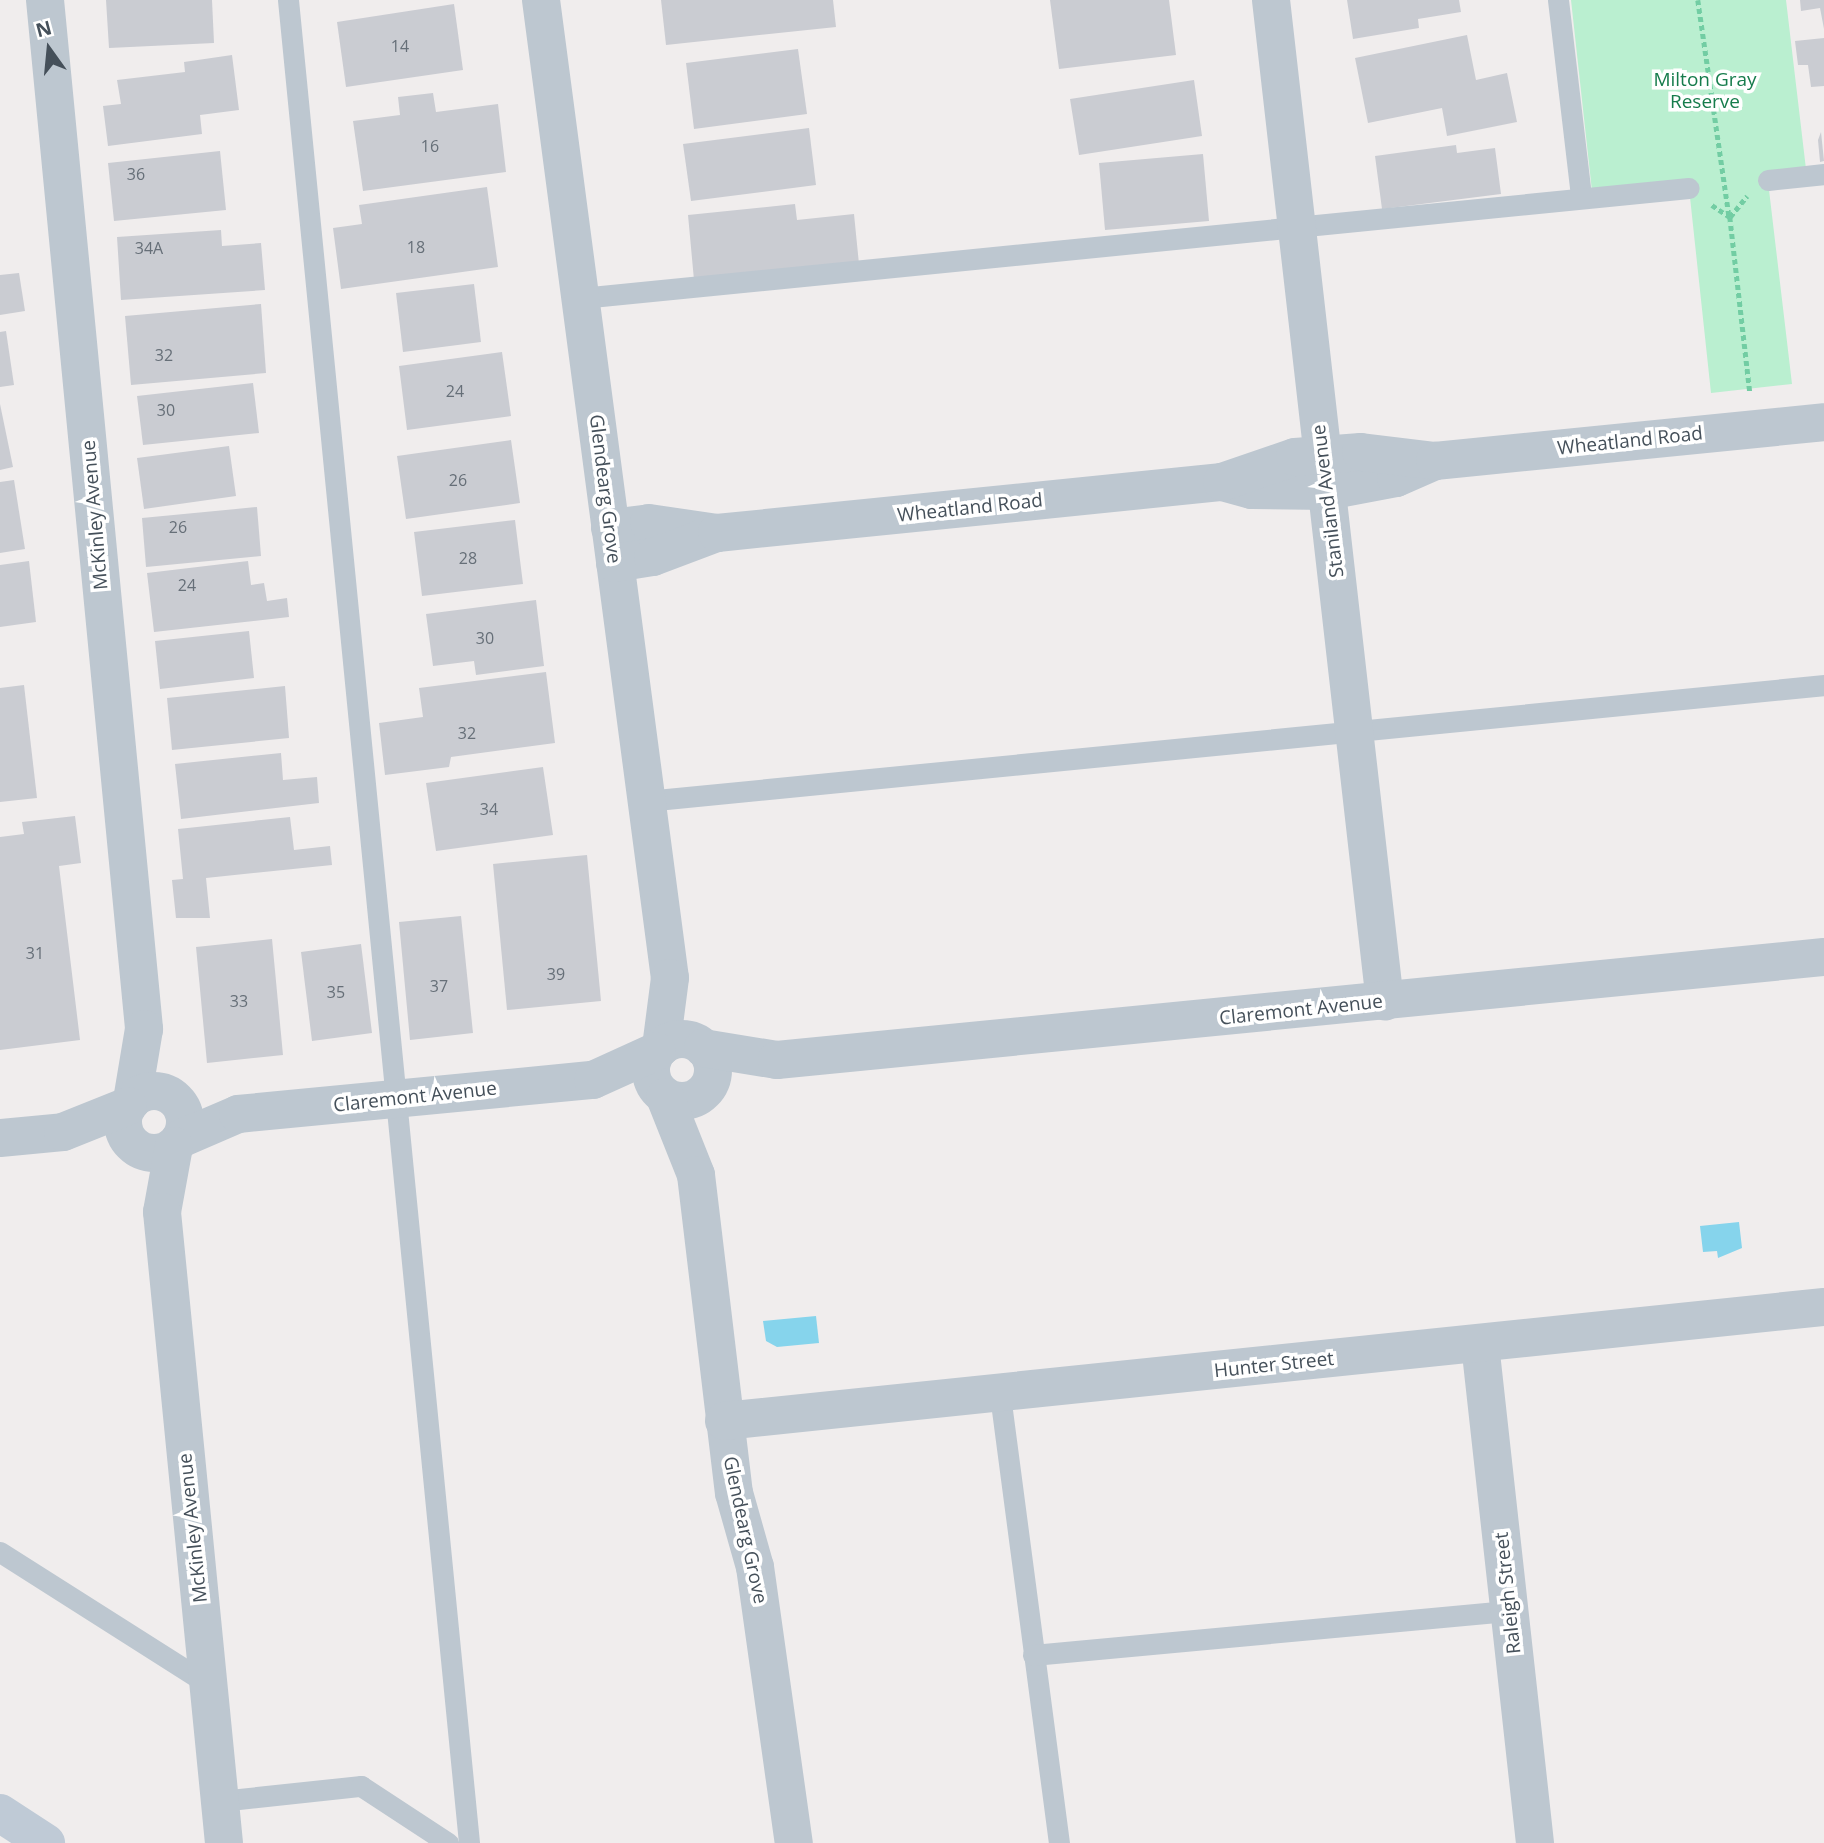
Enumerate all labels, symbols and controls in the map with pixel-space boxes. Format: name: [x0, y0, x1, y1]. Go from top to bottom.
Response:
north arrow: [14, 14, 84, 84]
text: N: [33, 14, 54, 43]
house number: 14: [391, 36, 409, 56]
park label: Milton Gray Reserve: [1653, 69, 1757, 113]
house number: 16: [421, 136, 439, 156]
house number: 36: [127, 164, 145, 184]
house number: 18: [407, 237, 425, 257]
house number: 34A: [135, 238, 163, 258]
house number: 32: [155, 345, 173, 365]
house number: 24: [446, 381, 464, 401]
house number: 30: [157, 400, 175, 420]
street label: Glendearg Grove: [585, 413, 625, 565]
street label: Wheatland Road: [1556, 422, 1704, 460]
street label: Staniland Avenue: [1307, 423, 1349, 579]
street label: McKinley Avenue: [77, 439, 113, 591]
house number: 26: [449, 470, 467, 490]
street label: Wheatland Road: [896, 489, 1044, 527]
house number: 26: [169, 517, 187, 537]
house number: 28: [459, 548, 477, 568]
house number: 24: [178, 575, 196, 595]
house number: 30: [476, 628, 494, 648]
house number: 32: [458, 723, 476, 743]
house number: 34: [480, 799, 498, 819]
house number: 31: [26, 943, 44, 963]
house number: 39: [547, 964, 565, 984]
house number: 37: [430, 976, 448, 996]
house number: 35: [327, 982, 345, 1002]
street label: Claremont Avenue: [1218, 990, 1384, 1030]
house number: 33: [230, 991, 248, 1011]
street label: Claremont Avenue: [332, 1077, 498, 1117]
street label: Hunter Street: [1213, 1347, 1335, 1383]
street label: McKinley Avenue: [174, 1452, 212, 1604]
street label: Glendearg Grove: [718, 1454, 772, 1606]
street label: Raleigh Street: [1490, 1531, 1526, 1655]

